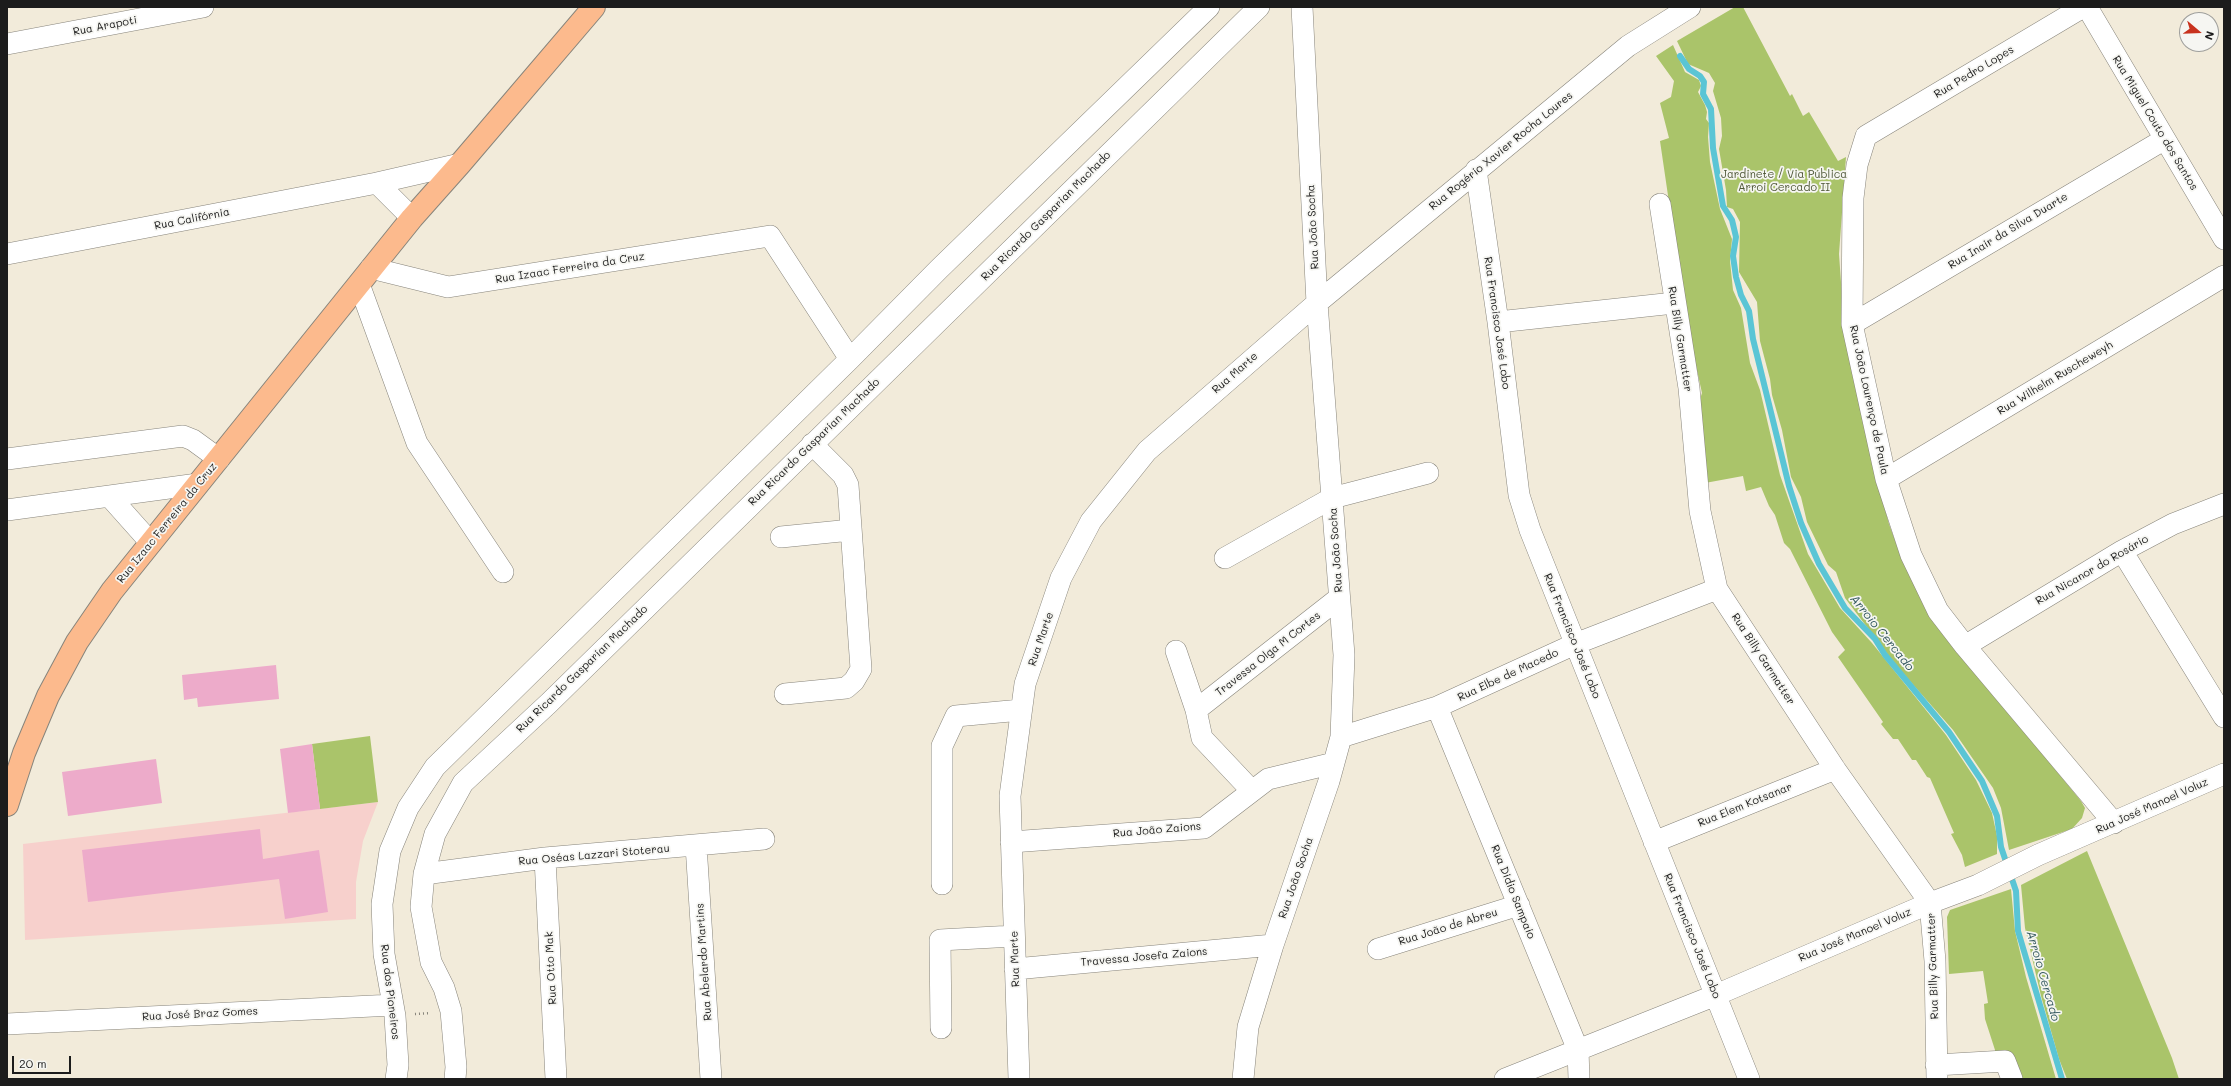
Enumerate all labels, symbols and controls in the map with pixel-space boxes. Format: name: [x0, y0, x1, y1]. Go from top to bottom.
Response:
north arrow: [2179, 12, 2219, 52]
street label: Rua Arapoti: [72, 13, 138, 39]
text: N: [2201, 29, 2218, 42]
street label: Rua Pedro Lopes: [1932, 43, 2016, 101]
street label: Rua Miguel Couto dos Santos: [2110, 53, 2200, 193]
street label: Rua Rogério Xavier Rocha Loures: [1427, 89, 1575, 213]
street label: Rua Ricardo Gasparian Machado: [979, 149, 1113, 283]
park label: Jardinete / Via Pública Arroi Cercado II: [1721, 168, 1847, 194]
street label: Rua João Socha: [1304, 184, 1322, 270]
street label: Rua Inair da Silva Duarte: [1946, 190, 2070, 272]
street label: Rua Califórnia: [153, 205, 231, 233]
street label: Rua Izaac Ferreira da Cruz: [494, 250, 646, 286]
street label: Rua Francisco José Lobo: [1481, 256, 1513, 390]
street label: Rua Billy Garmatter: [1665, 285, 1695, 393]
street label: Rua João Lourenço de Paula: [1847, 324, 1891, 476]
street label: Rua Wilhelm Ruscheweyh: [1995, 338, 2115, 418]
street label: Rua Marte: [1209, 350, 1261, 396]
street label: Rua Ricardo Gasparian Machado: [746, 376, 882, 508]
street label: Rua Izaac Ferreira da Cruz: [114, 460, 220, 586]
street label: Rua João Socha: [1326, 507, 1346, 593]
street label: Rua Nicanor do Rosário: [2033, 532, 2151, 608]
street label: Rua Francisco José Lobo: [1541, 571, 1603, 701]
water label: Arroio Cercado: [1847, 592, 1917, 674]
street label: Rua Ricardo Gasparian Machado: [514, 603, 650, 735]
street label: Travessa Olga M Cortes: [1213, 609, 1323, 699]
street label: Rua Marte: [1026, 610, 1056, 668]
street label: Rua Billy Garmatter: [1728, 611, 1798, 707]
street label: Rua Elbe de Macedo: [1456, 646, 1560, 704]
street label: Rua José Manoel Voluz: [2094, 775, 2210, 837]
street label: Rua Elem Kotsanar: [1696, 780, 1794, 830]
street label: Rua João Zaions: [1112, 820, 1202, 840]
street label: Rua João Socha: [1276, 836, 1316, 920]
street label: Rua Oséas Lazzari Stoterau: [518, 842, 670, 868]
street label: Rua Didio Sampaio: [1488, 843, 1538, 941]
street label: Rua Francisco José Lobo: [1661, 871, 1723, 1001]
street label: Rua Abelardo Martins: [693, 903, 715, 1021]
street label: Rua José Manoel Voluz: [1797, 905, 1913, 965]
street label: Rua João de Abreu: [1397, 906, 1499, 948]
street label: Rua Billy Garmatter: [1925, 913, 1941, 1019]
water label: Arroio Cercado: [2023, 929, 2063, 1023]
street label: Rua Otto Mak: [542, 931, 560, 1005]
street label: Rua Marte: [1007, 931, 1023, 987]
street label: Rua dos Pioneiros: [378, 944, 402, 1040]
street label: Travessa Josefa Zaions: [1080, 945, 1208, 969]
street label: Rua José Braz Gomes: [142, 1004, 258, 1024]
scale bar: [14, 1048, 73, 1074]
text: 20 m: [19, 1055, 47, 1071]

